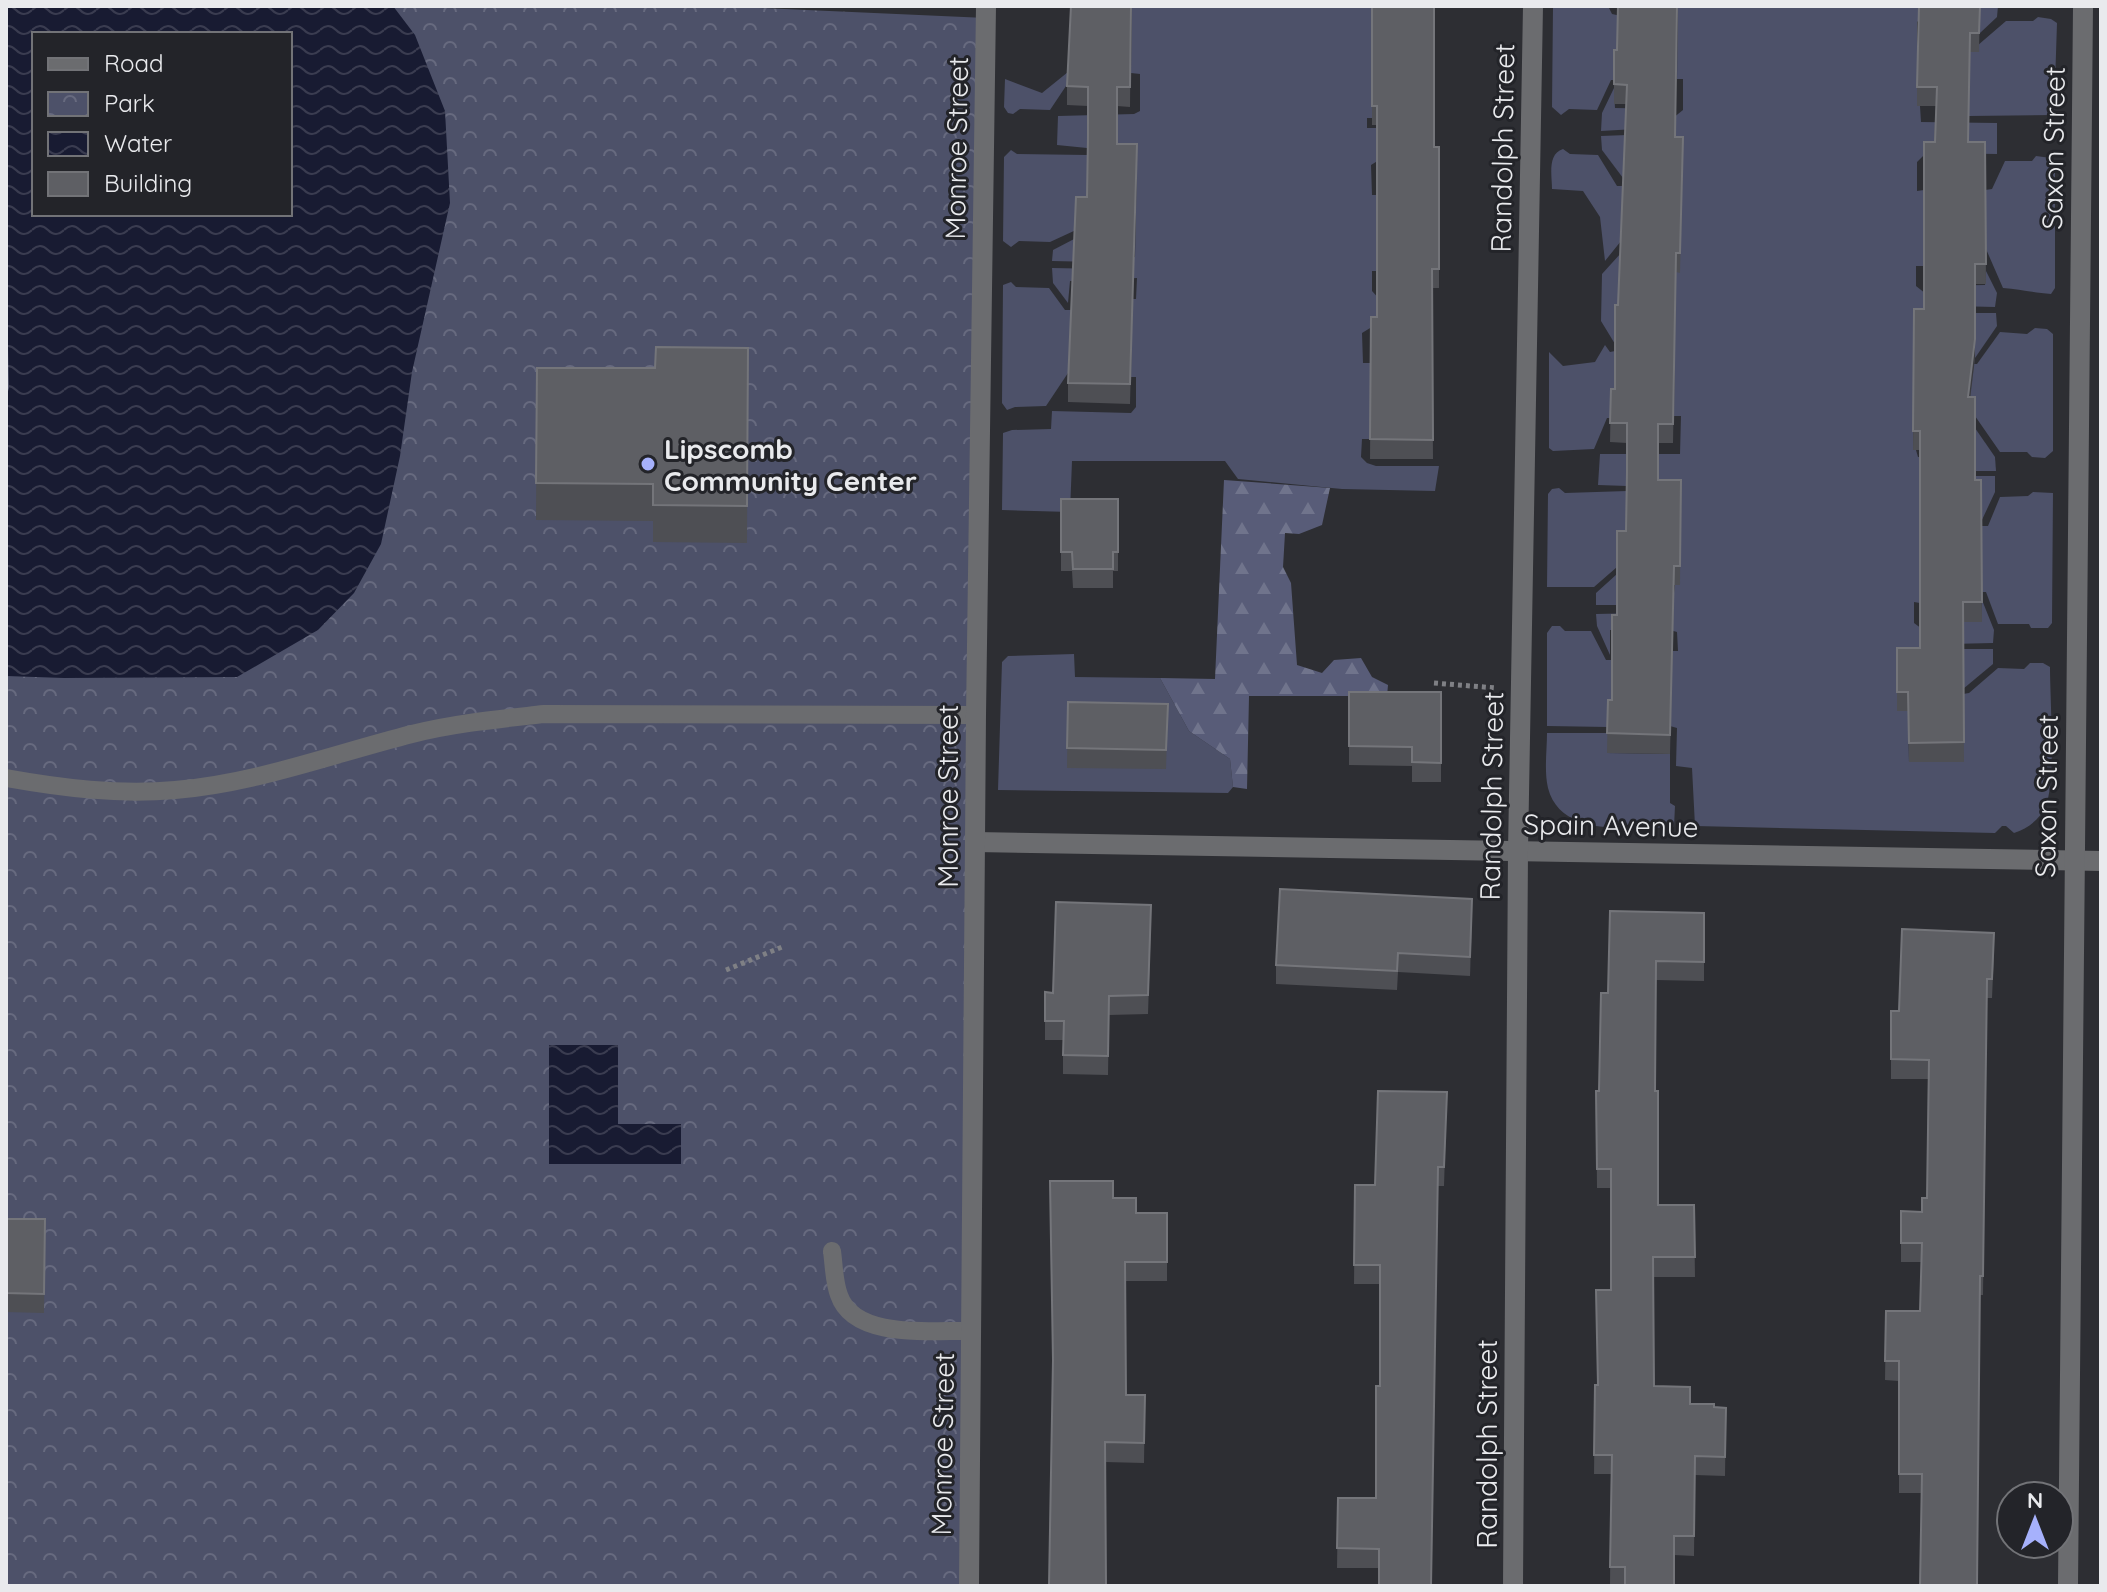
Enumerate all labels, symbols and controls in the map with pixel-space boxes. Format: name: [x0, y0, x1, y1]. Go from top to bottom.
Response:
legend: [32, 32, 292, 216]
street label: Randolph Street: [1483, 43, 1521, 253]
text: Road: [104, 48, 164, 78]
street label: Monroe Street: [937, 56, 975, 240]
street label: Saxon Street: [2034, 66, 2072, 230]
text: Park: [104, 88, 155, 118]
text: Water: [104, 128, 172, 158]
text: Building: [104, 168, 192, 198]
place label: Lipscomb Community Center: [664, 431, 917, 498]
marker: Lipscomb Community Center: [639, 455, 657, 473]
street label: Randolph Street: [1472, 691, 1510, 901]
street label: Monroe Street: [930, 704, 965, 888]
street label: Saxon Street: [2027, 714, 2065, 878]
street label: Spain Avenue: [1523, 806, 1699, 844]
street label: Randolph Street: [1469, 1339, 1504, 1549]
street label: Monroe Street: [923, 1352, 961, 1536]
north arrow: [1995, 1480, 2075, 1560]
text: N: [2027, 1486, 2043, 1514]

